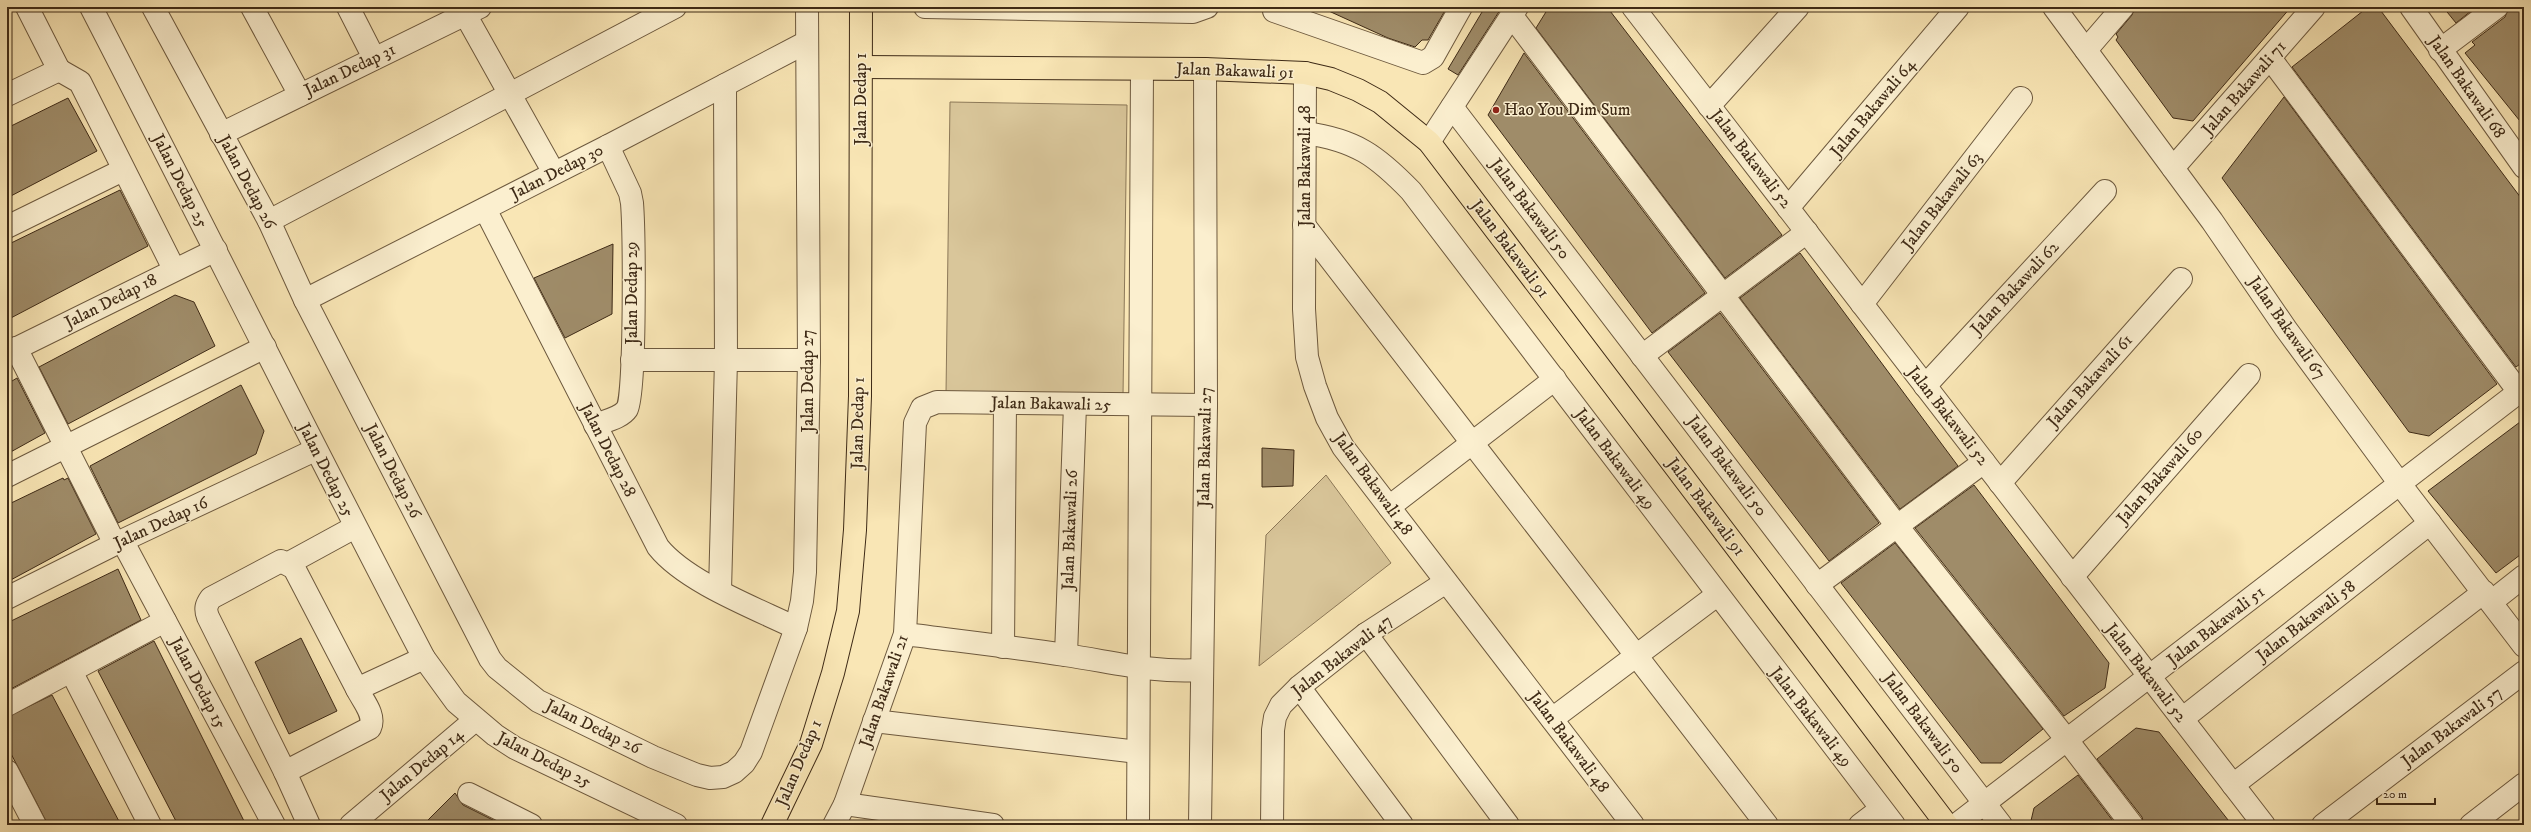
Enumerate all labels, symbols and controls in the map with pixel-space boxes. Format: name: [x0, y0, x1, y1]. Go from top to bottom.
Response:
street label: Jalan Bakawali 68: [2422, 30, 2511, 143]
street label: Jalan Bakawali 71: [2196, 36, 2291, 141]
street label: Jalan Dedap 31: [299, 38, 399, 102]
street label: Jalan Dedap 1: [850, 53, 872, 147]
street label: Jalan Bakawali 64: [1824, 53, 1921, 163]
street label: Jalan Bakawali 91: [1174, 58, 1294, 84]
place label: Hao You Dim Sum: [1504, 99, 1631, 121]
street label: Jalan Bakawali 52: [1704, 103, 1797, 214]
street label: Jalan Bakawali 48: [1294, 105, 1316, 229]
marker: Hao You Dim Sum: [1491, 105, 1501, 115]
street label: Jalan Dedap 25: [146, 128, 213, 232]
street label: Jalan Dedap 26: [212, 129, 281, 234]
street label: Jalan Dedap 30: [505, 139, 607, 206]
street label: Jalan Bakawali 63: [1896, 148, 1987, 256]
street label: Jalan Bakawali 50: [1484, 153, 1575, 264]
street label: Jalan Bakawali 91: [1465, 194, 1554, 303]
street label: Jalan Bakawali 62: [1965, 236, 2065, 341]
street label: Jalan Dedap 29: [621, 242, 643, 346]
street label: Jalan Dedap 18: [59, 268, 161, 335]
street label: Jalan Bakawali 67: [2242, 270, 2331, 384]
street label: Jalan Dedap 27: [797, 330, 819, 435]
street label: Jalan Bakawali 61: [2041, 330, 2138, 434]
street label: Jalan Bakawali 52: [1901, 360, 1994, 471]
street label: Jalan Dedap 1: [846, 377, 870, 471]
street label: Jalan Bakawali 27: [1193, 387, 1217, 509]
street label: Jalan Bakawali 25: [989, 392, 1112, 416]
street label: Jalan Dedap 28: [574, 397, 641, 501]
street label: Jalan Bakawali 49: [1568, 402, 1660, 514]
street label: Jalan Bakawali 50: [1681, 410, 1772, 521]
street label: Jalan Dedap 25: [292, 417, 359, 521]
street label: Jalan Dedap 26: [359, 418, 427, 523]
street label: Jalan Bakawali 60: [2111, 423, 2208, 530]
street label: Jalan Bakawali 48: [1327, 427, 1418, 540]
street label: Jalan Bakawali 91: [1661, 452, 1750, 561]
street label: Jalan Bakawali 26: [1057, 468, 1083, 593]
street label: Jalan Dedap 16: [109, 491, 213, 555]
street label: Jalan Bakawali 58: [2250, 575, 2360, 668]
street label: Jalan Bakawali 51: [2161, 581, 2269, 672]
street label: Jalan Bakawali 47: [1286, 610, 1397, 703]
street label: Jalan Bakawali 52: [2099, 617, 2192, 728]
street label: Jalan Dedap 15: [164, 632, 232, 733]
street label: Jalan Bakawali 21: [854, 632, 914, 752]
street label: Jalan Bakawali 49: [1764, 661, 1857, 772]
street label: Jalan Bakawali 50: [1877, 667, 1968, 778]
street label: Jalan Bakawali 57: [2396, 682, 2507, 773]
street label: Jalan Bakawali 48: [1522, 685, 1614, 797]
street label: Jalan Dedap 26: [540, 694, 645, 760]
street label: Jalan Dedap 1: [770, 716, 827, 812]
street label: Jalan Dedap 14: [374, 723, 469, 808]
street label: Jalan Dedap 25: [491, 726, 595, 793]
scale bar: [2377, 780, 2435, 806]
text: 20 m: [2383, 787, 2407, 802]

